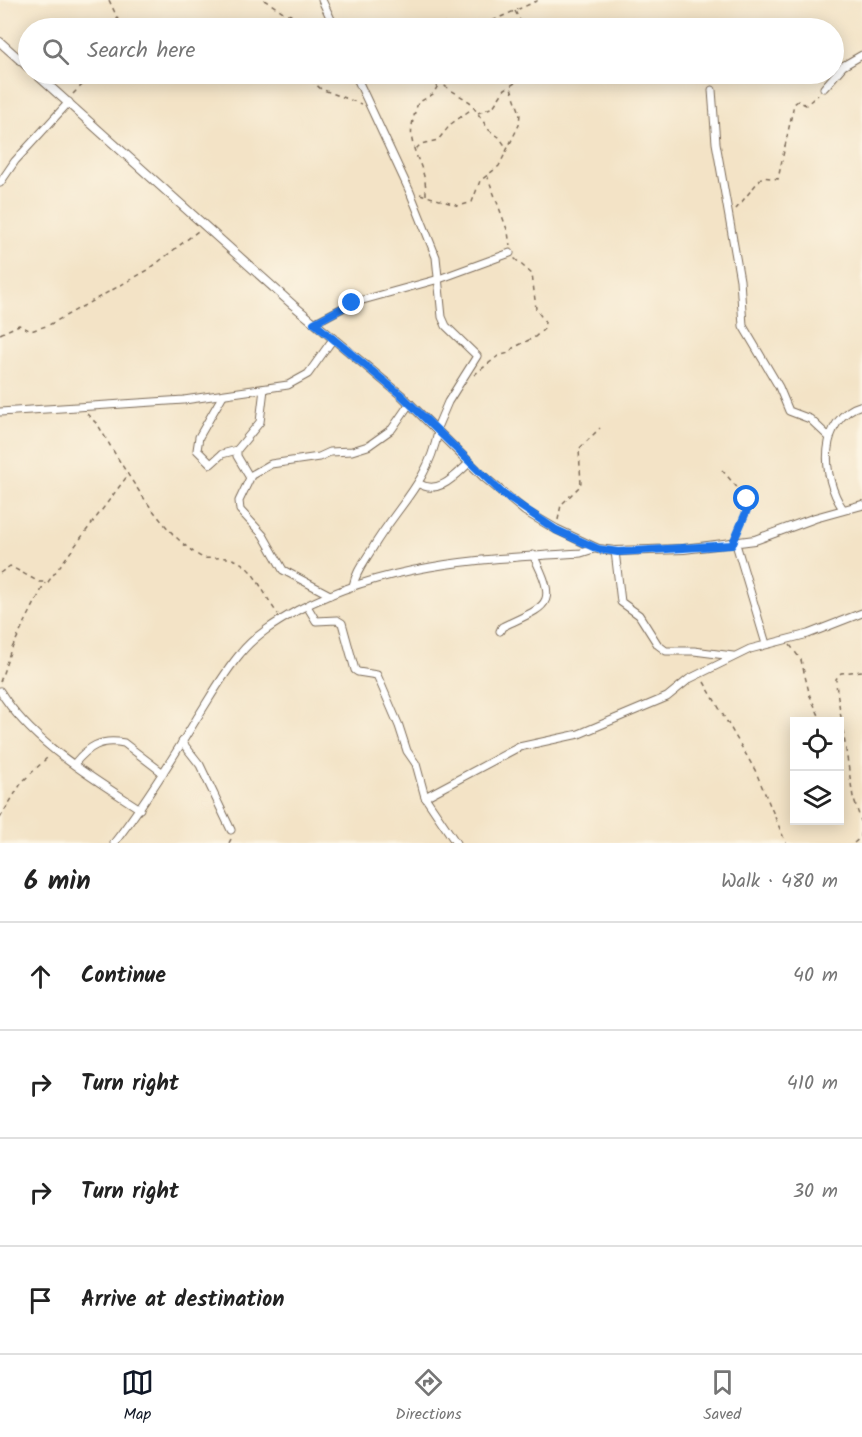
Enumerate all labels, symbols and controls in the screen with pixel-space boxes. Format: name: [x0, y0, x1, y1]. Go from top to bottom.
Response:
search box: [18, 18, 844, 84]
text: Search here: [87, 34, 195, 69]
icon: search: [39, 35, 72, 68]
route end: [338, 289, 364, 315]
route start: [733, 485, 759, 511]
map controls: [790, 717, 844, 825]
button: locate: [790, 717, 844, 771]
button: layers: [790, 771, 844, 825]
text: 6 min: [24, 861, 91, 903]
text: Walk · 480 m: [721, 866, 838, 898]
text: Continue: [81, 959, 166, 994]
icon: ahead: [24, 960, 57, 993]
text: 40 m: [793, 960, 838, 992]
text: Turn right: [81, 1067, 179, 1102]
icon: right: [24, 1068, 57, 1101]
text: 410 m: [787, 1068, 838, 1100]
text: Turn right: [81, 1175, 179, 1210]
icon: right: [24, 1176, 57, 1209]
text: 30 m: [793, 1176, 838, 1208]
text: Arrive at destination: [81, 1283, 284, 1318]
icon: arrive: [24, 1284, 57, 1317]
tab: Map: [121, 1366, 154, 1427]
tab: Directions: [395, 1366, 462, 1427]
tab: Saved: [703, 1366, 741, 1427]

